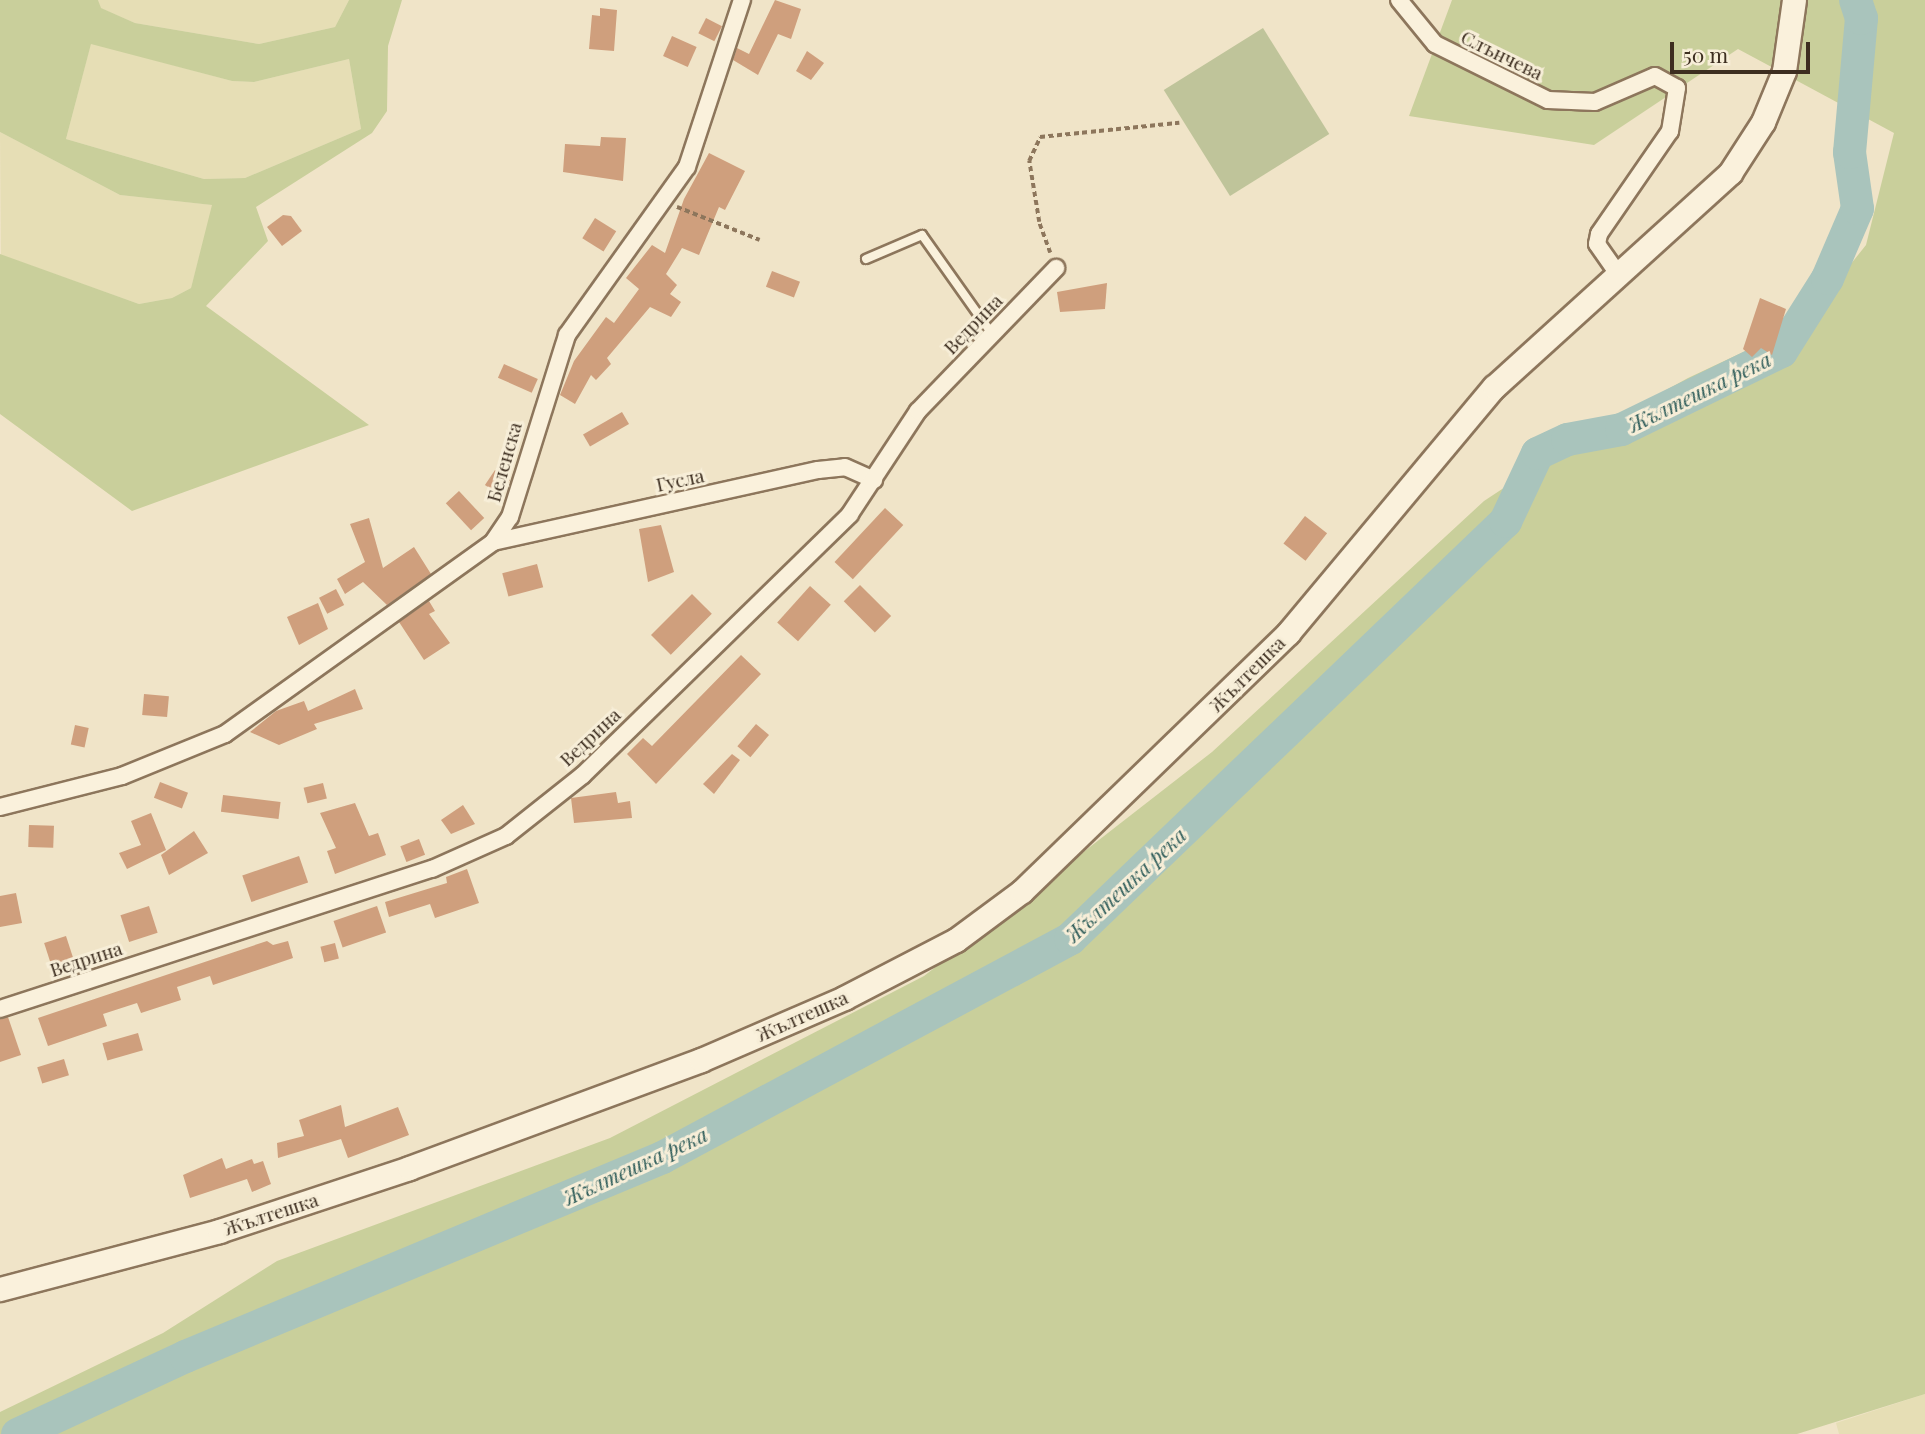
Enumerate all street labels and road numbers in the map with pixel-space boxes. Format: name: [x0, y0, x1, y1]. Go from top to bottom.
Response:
street label: Слънчева: [1457, 25, 1547, 85]
street label: Ведрина: [939, 289, 1007, 359]
street label: Беленска: [482, 419, 526, 505]
street label: Гусла: [654, 464, 706, 496]
street label: Жълтешка: [1204, 631, 1290, 717]
street label: Ведрина: [555, 703, 625, 771]
street label: Ведрина: [47, 937, 125, 981]
street label: Жълтешка: [753, 986, 851, 1046]
street label: Жълтешка: [221, 1188, 321, 1240]

